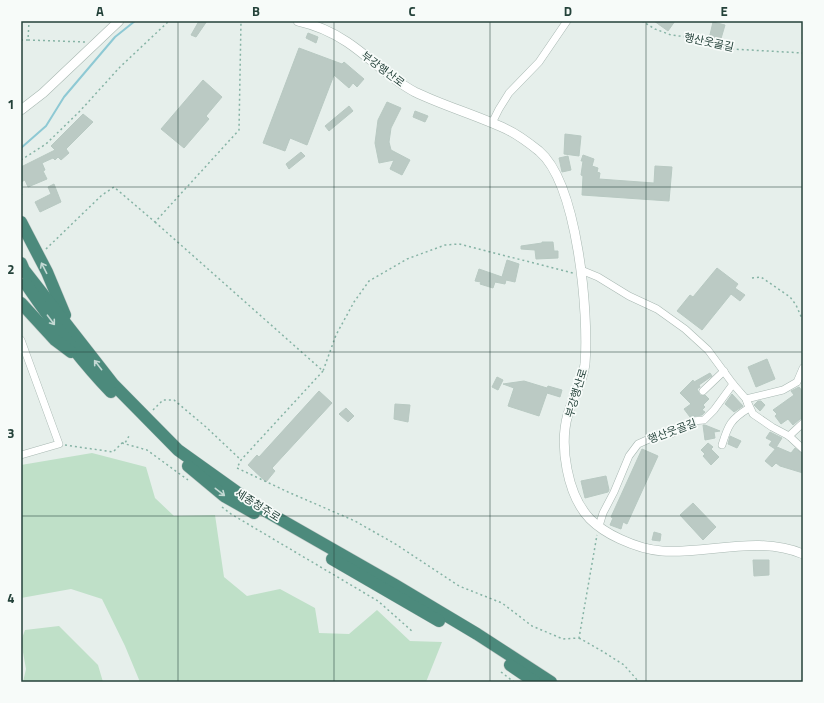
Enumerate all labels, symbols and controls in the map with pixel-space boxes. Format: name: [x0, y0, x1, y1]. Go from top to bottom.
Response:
text: A: [96, 1, 104, 21]
text: B: [252, 1, 260, 21]
text: C: [408, 1, 416, 21]
text: D: [564, 1, 572, 21]
text: E: [720, 1, 728, 21]
street label: 행산웃골길: [683, 29, 735, 55]
street label: 부강행산로: [358, 47, 408, 91]
text: 1: [7, 94, 15, 114]
text: 2: [7, 259, 15, 279]
one-way arrow: [40, 262, 48, 274]
one-way arrow: [47, 315, 55, 326]
one-way arrow: [94, 359, 102, 370]
street label: 부강행산로: [561, 366, 591, 420]
street label: 행산웃골길: [645, 415, 699, 447]
text: 3: [7, 423, 15, 443]
street label: 세종청주로: [232, 485, 284, 525]
one-way arrow: [215, 488, 226, 497]
text: 4: [7, 588, 15, 608]

